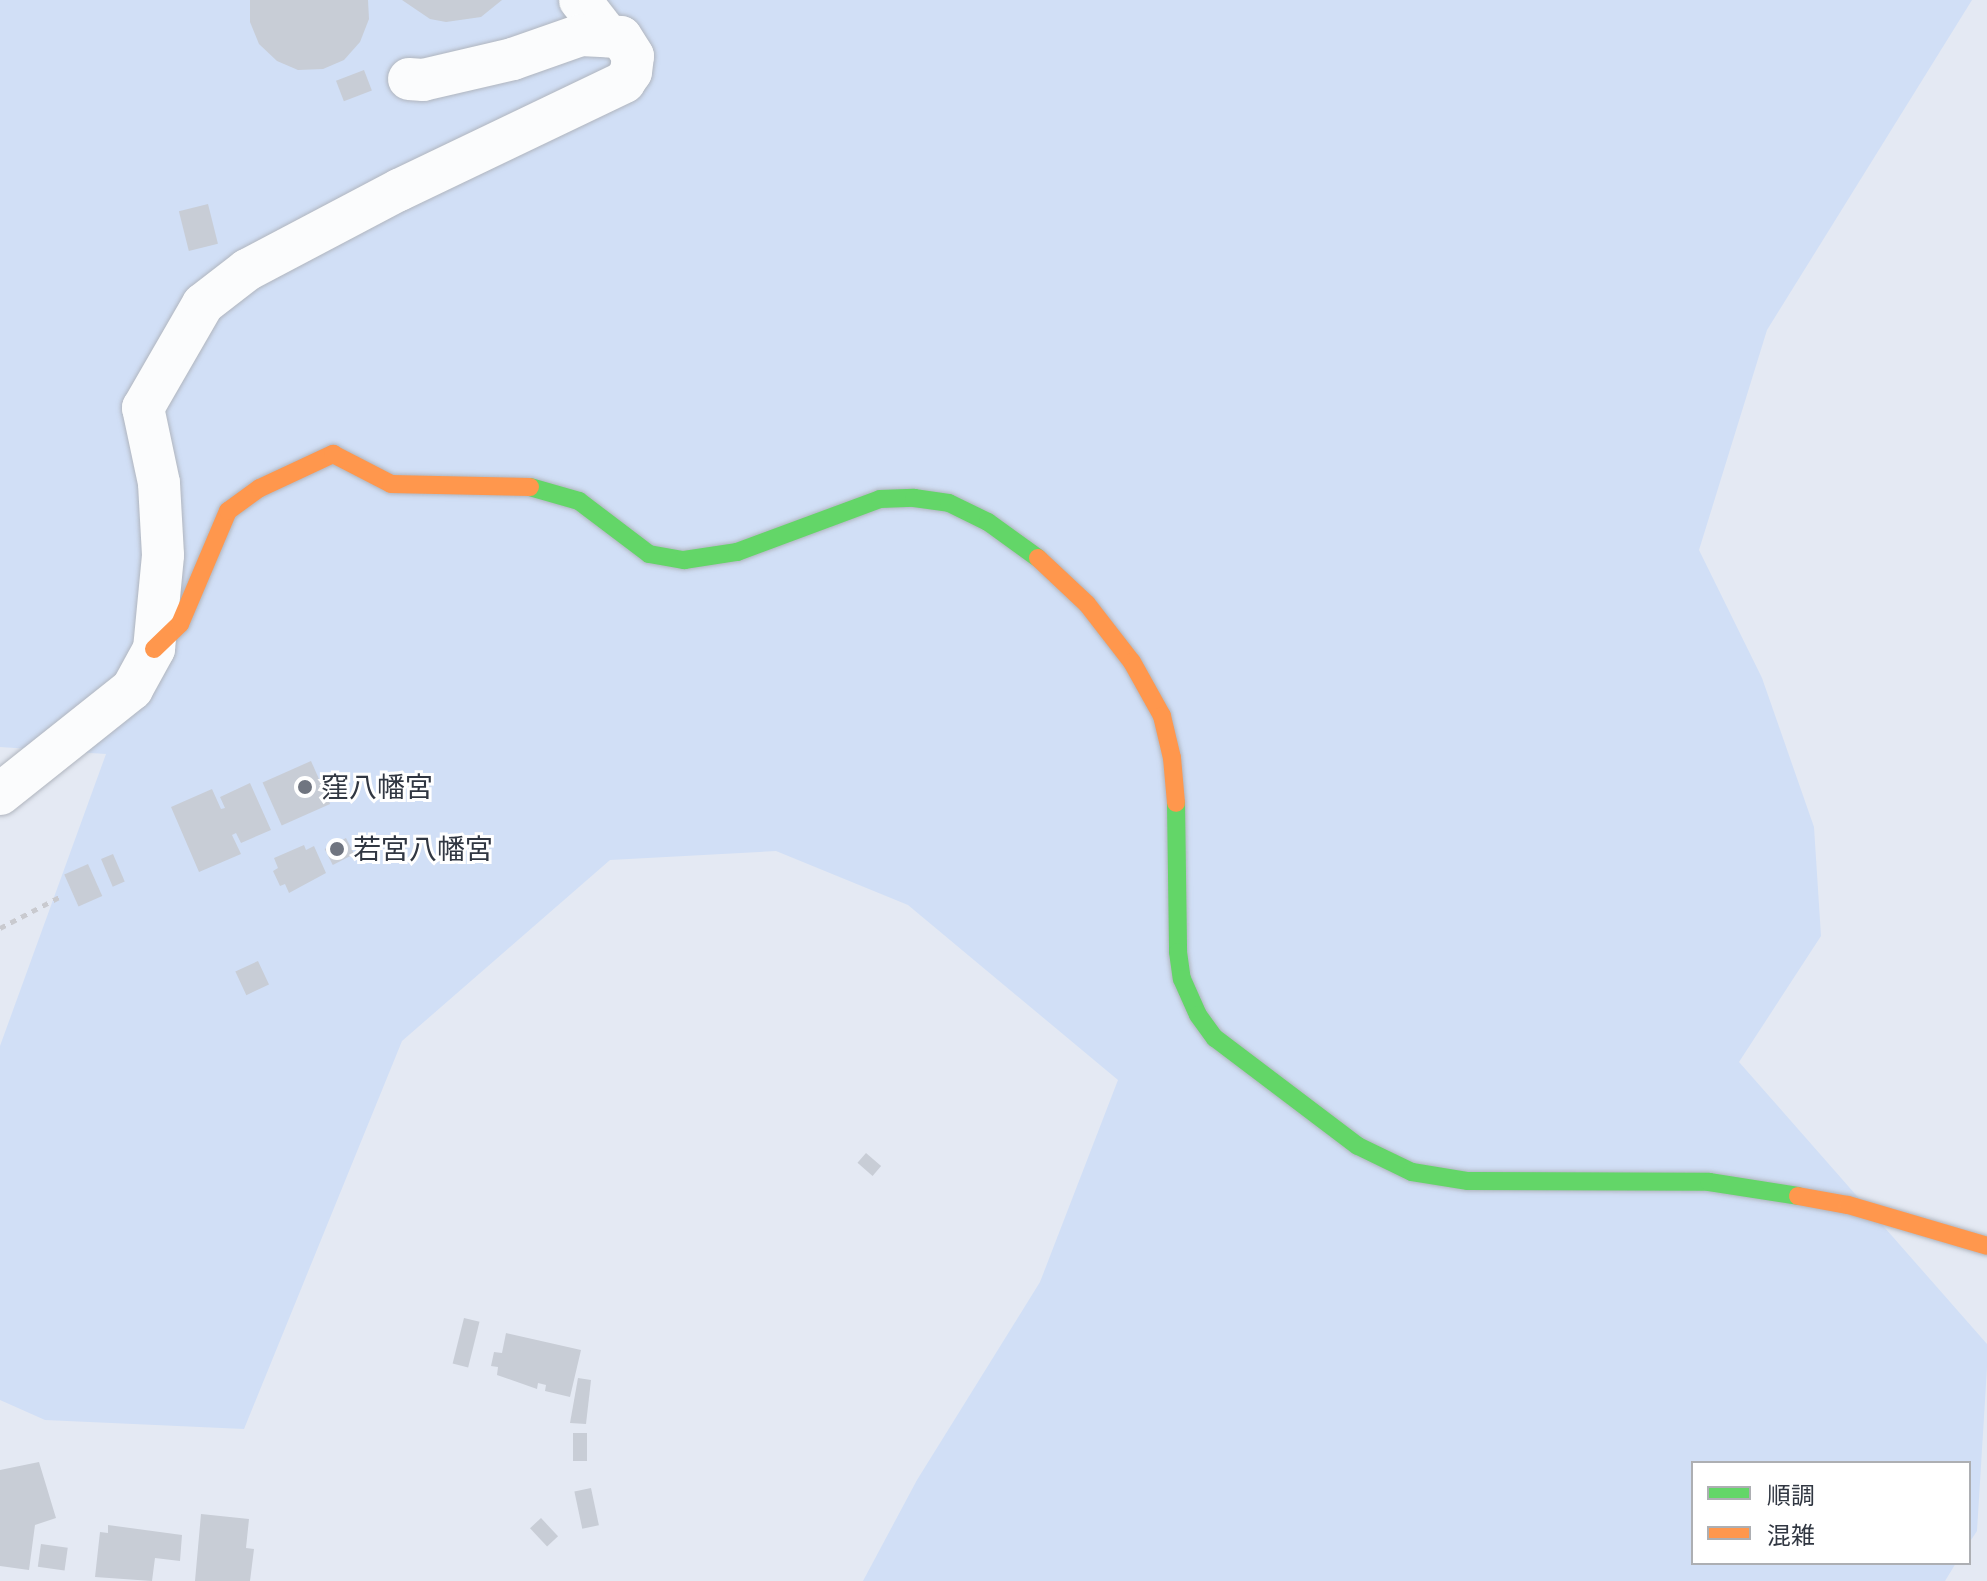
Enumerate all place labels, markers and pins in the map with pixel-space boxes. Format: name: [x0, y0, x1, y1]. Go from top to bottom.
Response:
place label: 窪八幡宮: [321, 770, 433, 804]
marker: 窪八幡宮: [296, 778, 314, 796]
place label: 若宮八幡宮: [353, 832, 493, 866]
marker: 若宮八幡宮: [328, 840, 346, 858]

